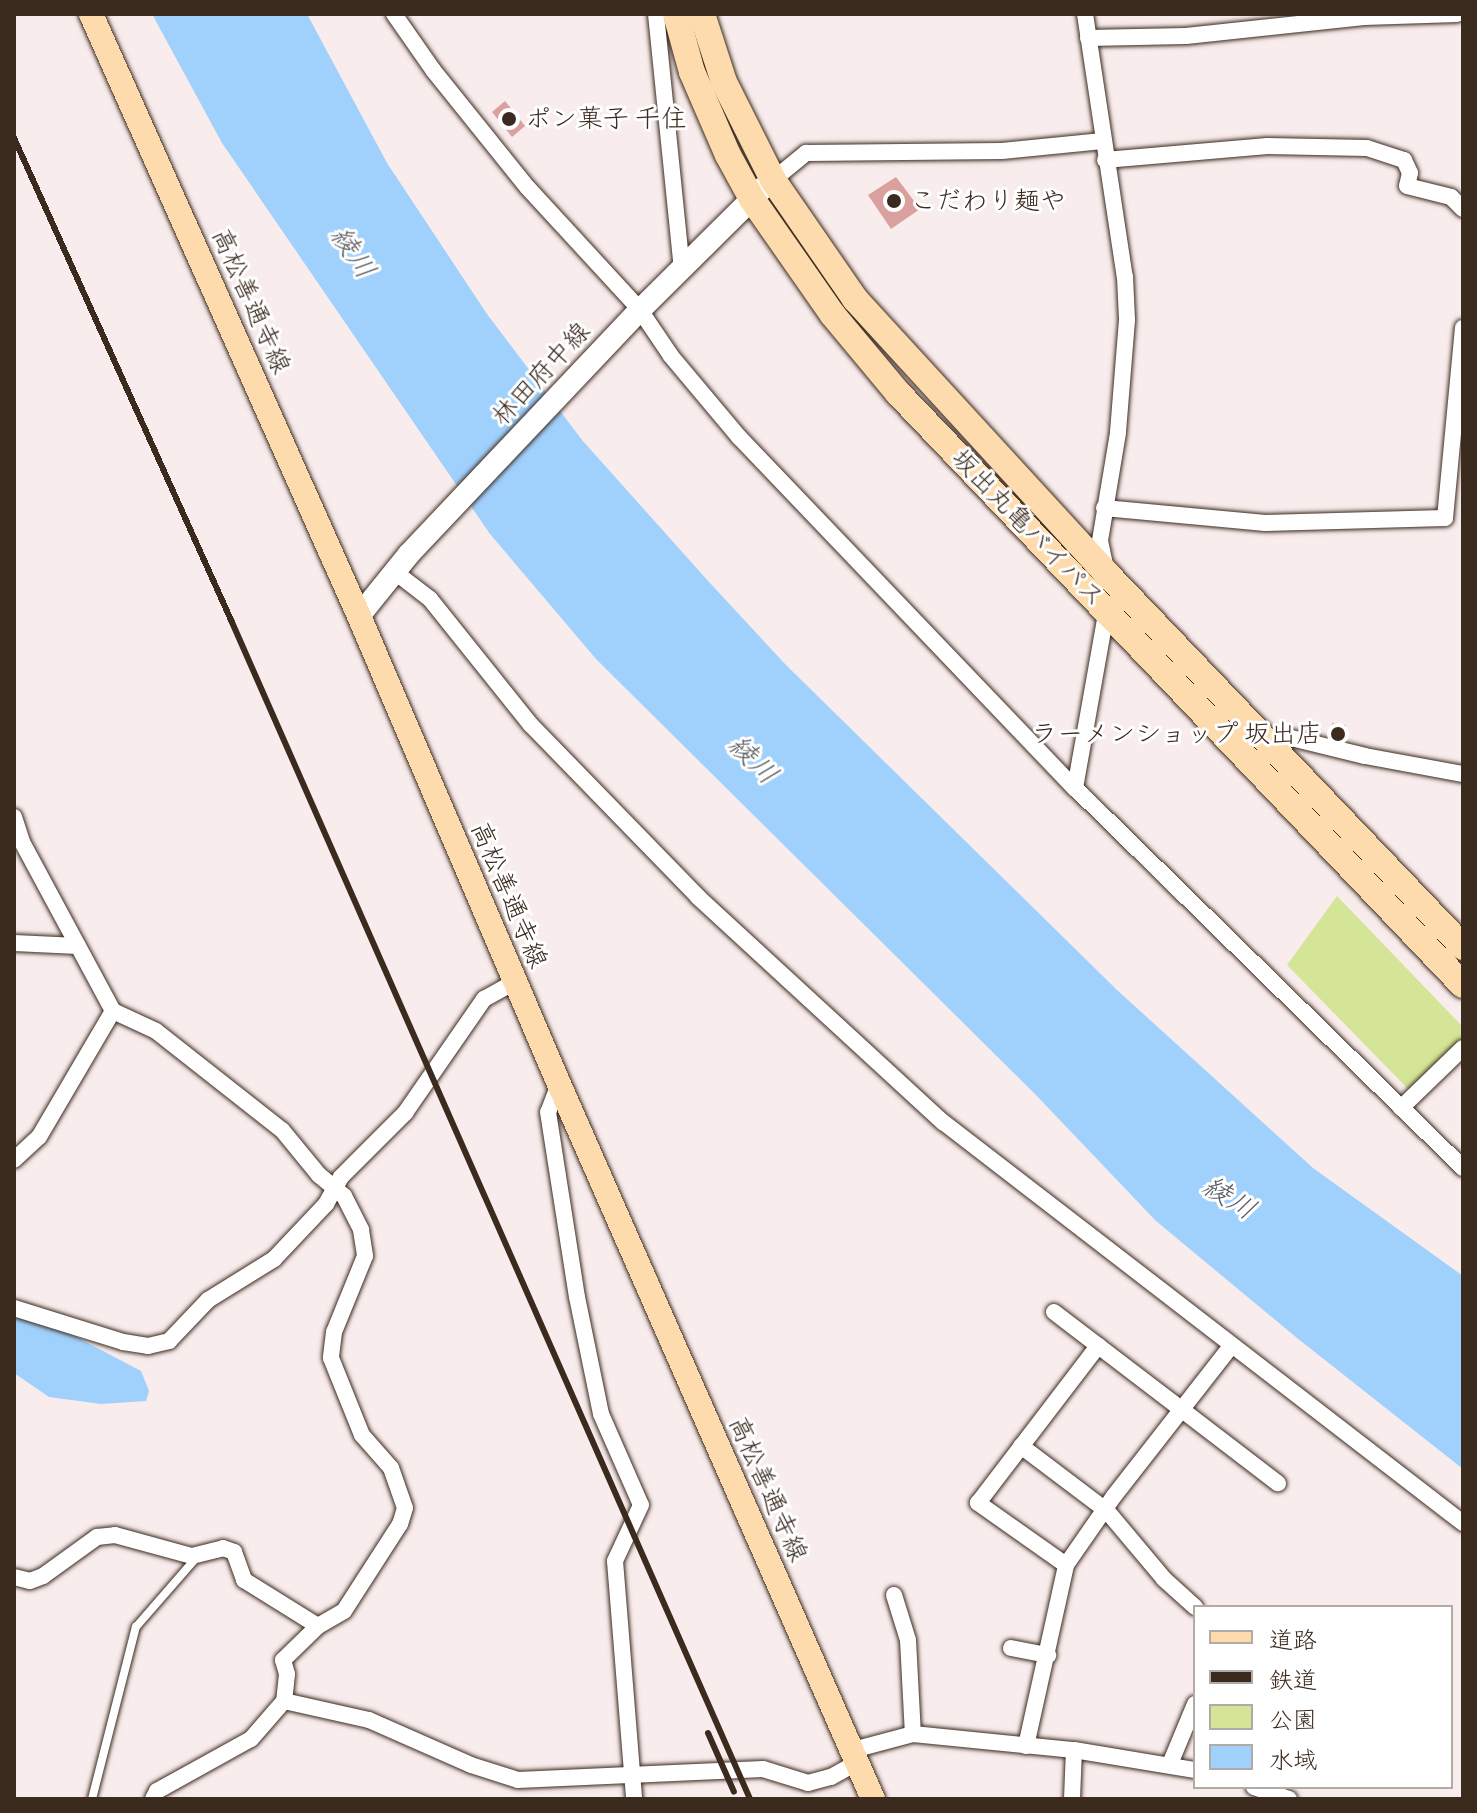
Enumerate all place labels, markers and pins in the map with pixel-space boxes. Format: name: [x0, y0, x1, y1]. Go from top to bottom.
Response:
place label: ポン菓子 千住: [525, 103, 687, 135]
marker: ポン菓子 千住: [500, 110, 518, 128]
place label: こだわり麺や: [910, 185, 1066, 217]
marker: こだわり麺や: [885, 192, 903, 210]
place label: ラーメンショップ 坂出店: [1030, 718, 1322, 750]
marker: ラーメンショップ 坂出店: [1329, 725, 1347, 743]

